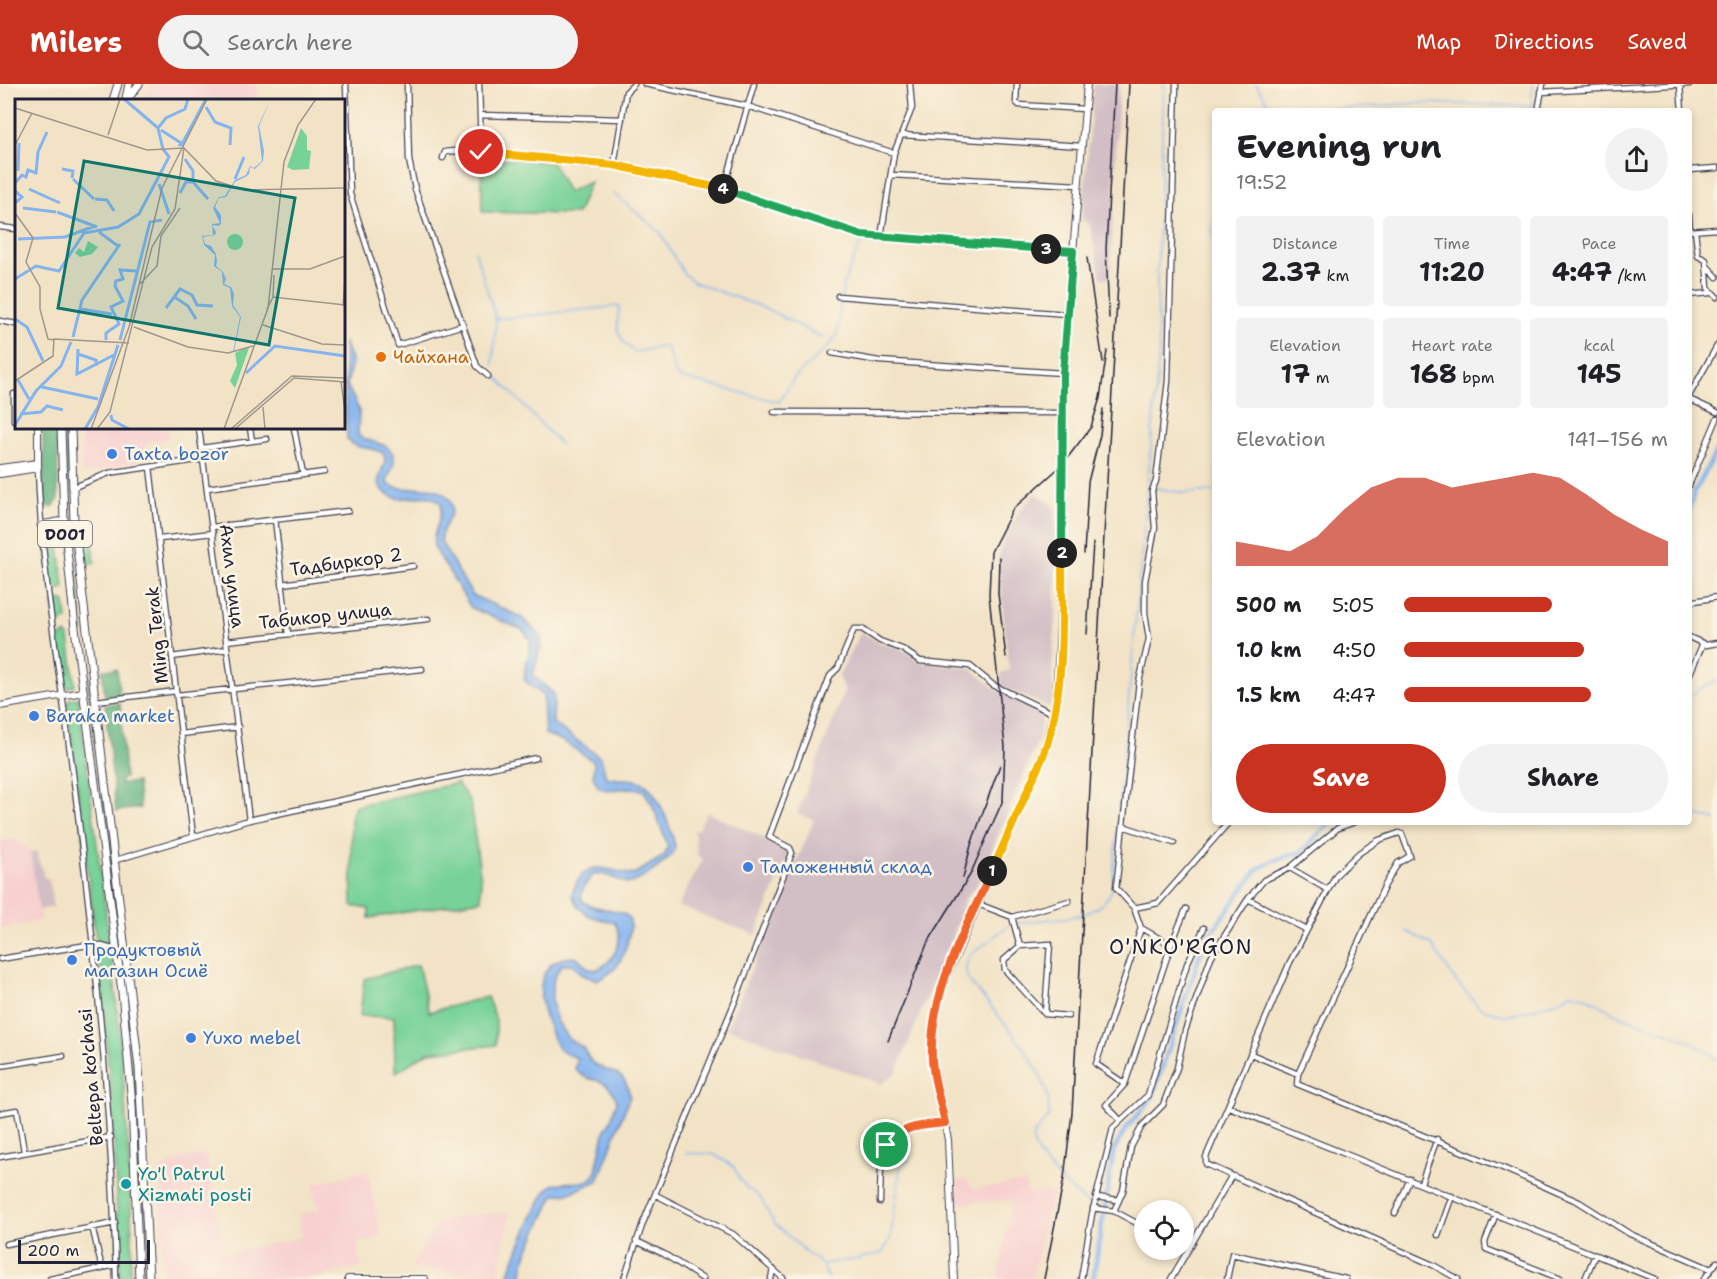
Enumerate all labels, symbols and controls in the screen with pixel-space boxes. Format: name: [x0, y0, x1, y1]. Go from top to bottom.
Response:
search box: [158, 15, 578, 69]
text: Milers: [30, 23, 122, 61]
icon: search: [179, 26, 212, 59]
text: Search here: [227, 28, 353, 57]
text: Map: [1416, 28, 1461, 56]
text: Directions: [1494, 28, 1594, 56]
text: Saved: [1627, 28, 1687, 56]
inset map: [15, 99, 345, 429]
text: Evening run: [1236, 124, 1442, 169]
pin: [455, 126, 506, 177]
button: share: [1605, 128, 1668, 191]
icon: check: [464, 135, 497, 168]
text: 19:52: [1236, 169, 1287, 195]
pin: 4: [708, 174, 738, 204]
text: 4: [717, 178, 729, 199]
text: Distance: [1272, 233, 1338, 254]
text: Time: [1434, 233, 1470, 254]
text: Pace: [1581, 233, 1617, 254]
pin: 3: [1031, 234, 1061, 264]
text: 3: [1040, 238, 1052, 259]
text: 2.37: [1261, 254, 1321, 289]
text: 11:20: [1419, 254, 1485, 289]
text: 4:47: [1552, 254, 1612, 289]
text: km: [1321, 265, 1349, 286]
text: /km: [1612, 265, 1646, 286]
text: Elevation: [1269, 335, 1341, 356]
text: Heart rate: [1411, 335, 1493, 356]
text: kcal: [1583, 335, 1615, 356]
place label: Чайхана: [393, 345, 469, 369]
marker: Чайхана: [374, 350, 388, 364]
text: 17: [1281, 356, 1310, 391]
text: 168: [1409, 356, 1457, 391]
text: 145: [1577, 356, 1621, 391]
text: m: [1310, 367, 1329, 388]
text: bpm: [1457, 367, 1495, 388]
text: Elevation: [1236, 426, 1326, 452]
text: 141–156 m: [1567, 426, 1668, 452]
place label: Taxta bozor: [124, 442, 229, 466]
marker: Taxta bozor: [105, 447, 119, 461]
road number: D001: [38, 521, 92, 547]
street label: Ахил улица: [214, 523, 250, 629]
pin: 2: [1047, 538, 1077, 568]
street label: Тадбиркор 2: [288, 542, 404, 582]
text: 2: [1056, 542, 1068, 563]
street label: Ming Terak: [140, 585, 174, 685]
text: 500 m: [1236, 592, 1302, 618]
text: 5:05: [1332, 592, 1374, 618]
street label: Табикор улица: [258, 597, 392, 635]
text: 1.0 km: [1236, 637, 1301, 663]
text: 4:50: [1332, 637, 1376, 663]
text: 1.5 km: [1236, 682, 1300, 708]
text: 4:47: [1332, 682, 1376, 708]
place label: Baraka market: [46, 704, 175, 728]
marker: Baraka market: [27, 709, 41, 723]
button: Save: [1236, 744, 1446, 813]
button: Share: [1458, 744, 1668, 813]
place label: Таможенный склад: [760, 855, 932, 879]
pin: 1: [977, 856, 1007, 886]
marker: Таможенный склад: [741, 860, 755, 874]
text: 1: [988, 860, 996, 881]
district label: O'NKO'RGON: [1109, 933, 1253, 961]
place label: Продуктовый магазин Осиё: [84, 938, 208, 983]
marker: Продуктовый магазин Осиё: [65, 953, 79, 967]
street label: Beltepa ko'chasi: [73, 1007, 109, 1147]
place label: Yuxo mebel: [203, 1026, 301, 1050]
marker: Yuxo mebel: [184, 1031, 198, 1045]
pin: [860, 1119, 911, 1170]
icon: arrive: [869, 1128, 902, 1161]
place label: Yo'l Patrul Xizmati posti: [138, 1162, 252, 1207]
marker: Yo'l Patrul Xizmati posti: [119, 1177, 133, 1191]
map controls: [1134, 1200, 1194, 1260]
button: locate: [1134, 1200, 1194, 1260]
scale bar: [18, 1237, 150, 1264]
text: 200 m: [27, 1240, 79, 1261]

